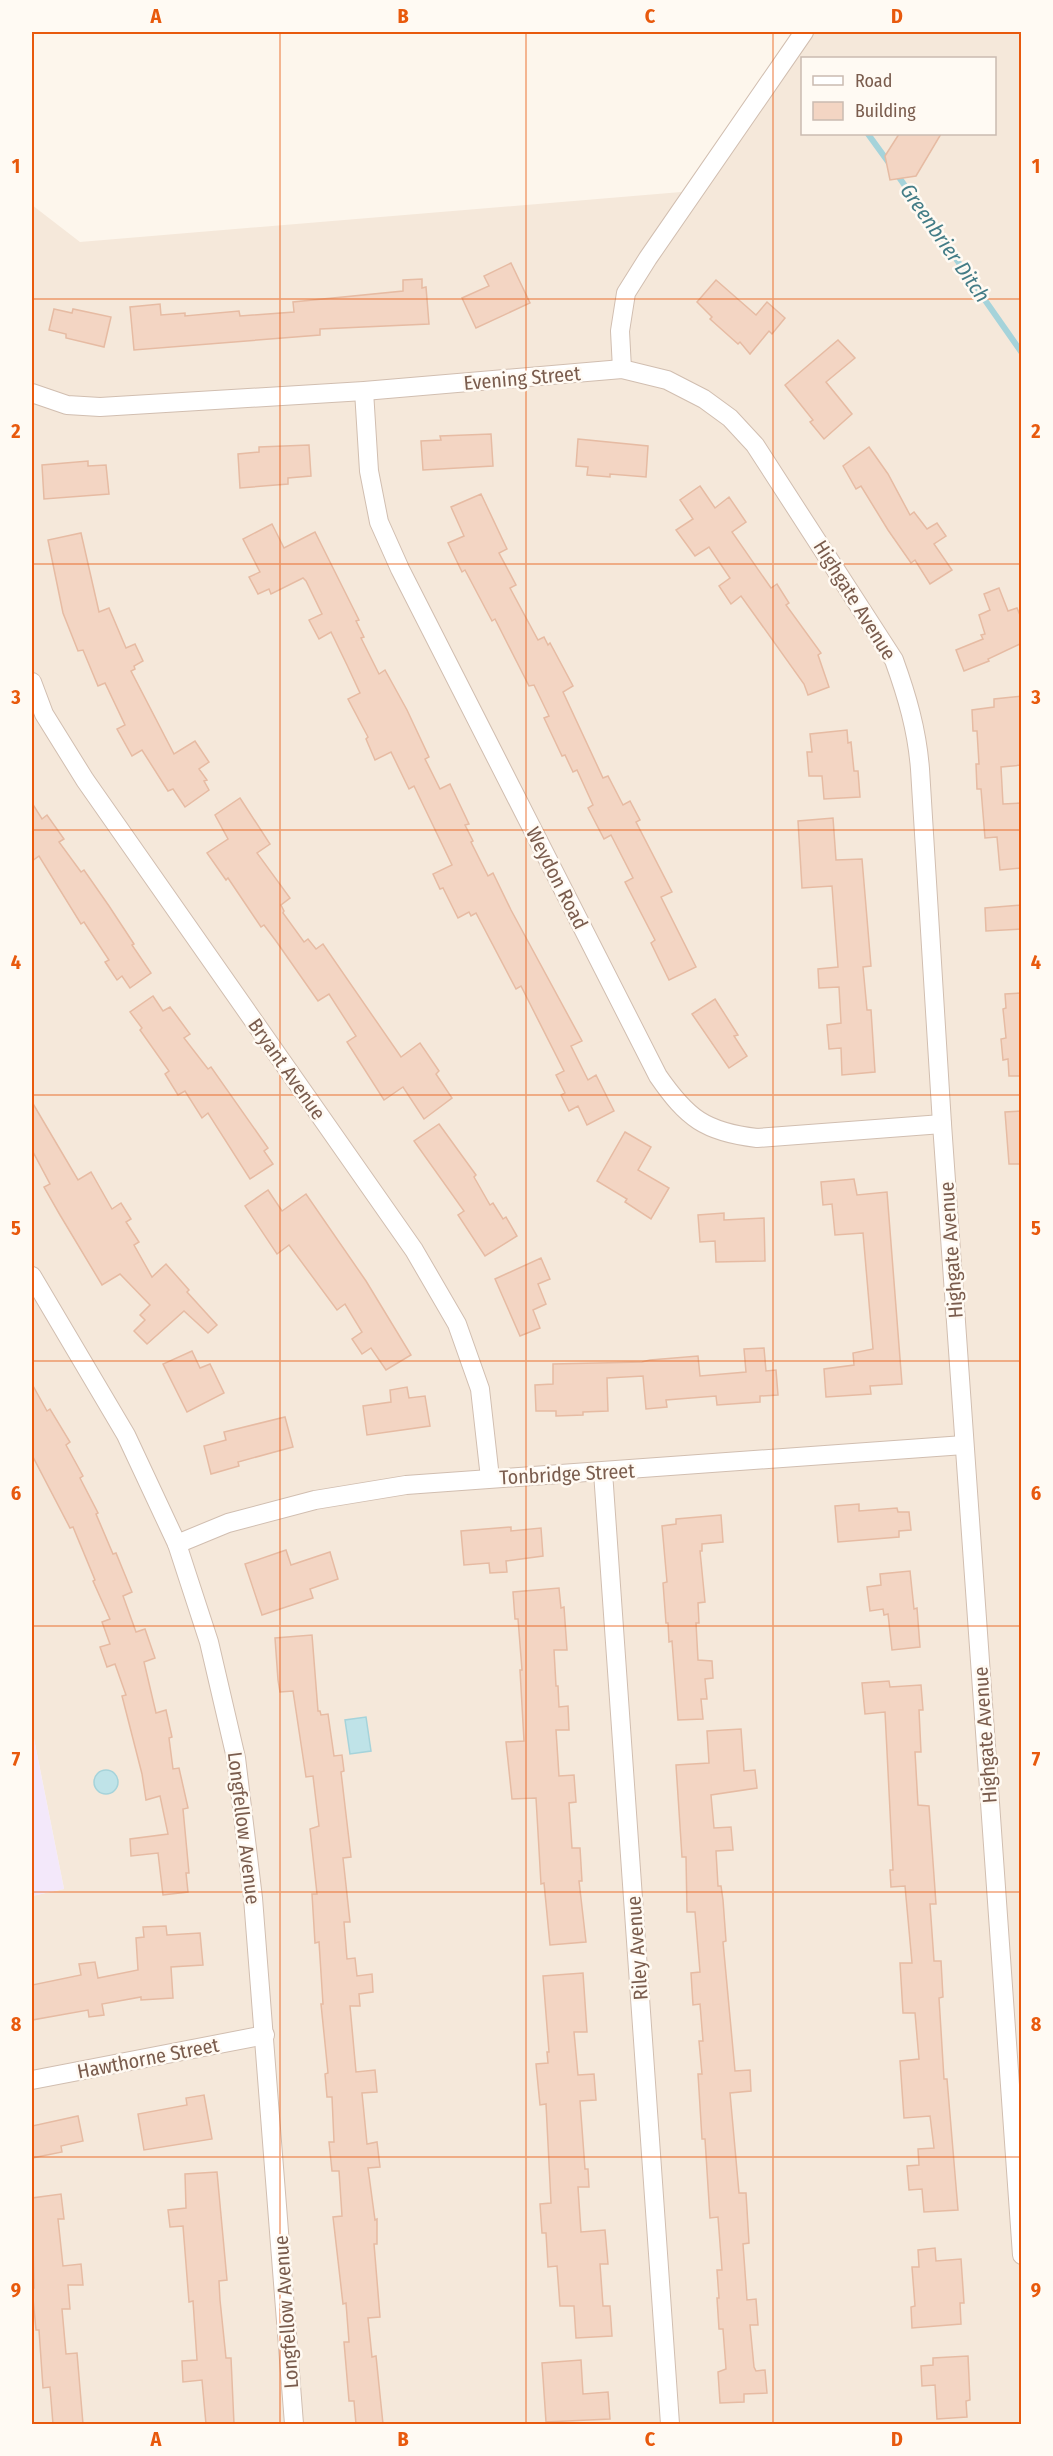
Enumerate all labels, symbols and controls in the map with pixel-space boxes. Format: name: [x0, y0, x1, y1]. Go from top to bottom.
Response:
text: A: [150, 4, 163, 28]
text: B: [397, 4, 409, 28]
text: C: [645, 4, 656, 28]
text: D: [891, 4, 903, 28]
legend: [801, 57, 996, 135]
text: Road: [855, 70, 892, 92]
text: Building: [855, 100, 916, 122]
text: 1: [12, 154, 20, 178]
text: 1: [1032, 154, 1040, 178]
water label: Greenbrier Ditch: [894, 179, 996, 307]
street label: Evening Street: [463, 361, 582, 395]
text: 2: [10, 419, 21, 443]
text: 2: [1030, 419, 1041, 443]
street label: Highgate Avenue: [809, 536, 901, 664]
text: 3: [10, 685, 21, 709]
text: 3: [1030, 685, 1041, 709]
street label: Weydon Road: [521, 823, 593, 933]
text: 4: [11, 950, 21, 974]
text: 4: [1031, 950, 1041, 974]
street label: Bryant Avenue: [243, 1014, 331, 1124]
street label: Highgate Avenue: [934, 1181, 968, 1319]
text: 5: [11, 1216, 21, 1240]
text: 5: [1031, 1216, 1041, 1240]
street label: Tonbridge Street: [499, 1458, 636, 1490]
text: 6: [11, 1481, 21, 1505]
text: 6: [1031, 1481, 1041, 1505]
street label: Highgate Avenue: [968, 1666, 1002, 1804]
text: 7: [12, 1747, 21, 1771]
text: 7: [1032, 1747, 1041, 1771]
street label: Longfellow Avenue: [223, 1750, 265, 1906]
street label: Riley Avenue: [621, 1895, 653, 2001]
text: 8: [11, 2012, 22, 2036]
text: 8: [1031, 2012, 1042, 2036]
street label: Hawthorne Street: [75, 2032, 221, 2083]
street label: Longfellow Avenue: [269, 2235, 303, 2389]
text: 9: [11, 2278, 21, 2302]
text: 9: [1031, 2278, 1041, 2302]
text: A: [150, 2427, 163, 2451]
text: B: [397, 2427, 409, 2451]
text: C: [645, 2427, 656, 2451]
text: D: [891, 2427, 903, 2451]

